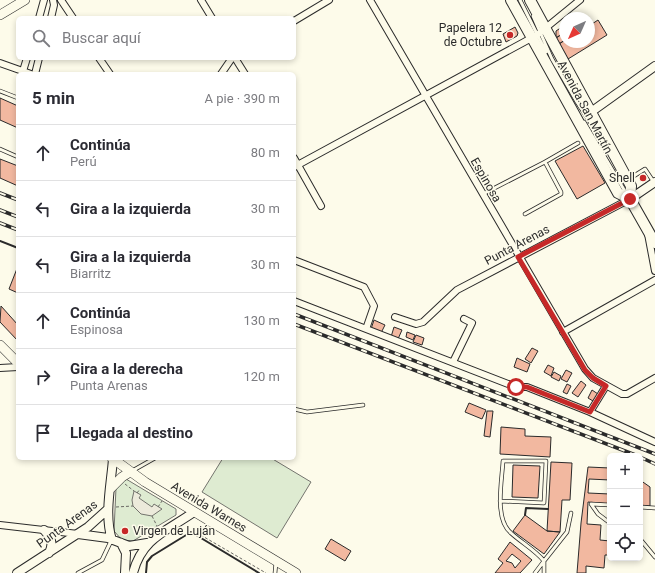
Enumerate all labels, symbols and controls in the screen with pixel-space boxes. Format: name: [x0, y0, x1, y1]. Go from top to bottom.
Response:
north arrow: [559, 12, 595, 48]
search box: [16, 16, 296, 60]
place label: Papelera 12 de Octubre: [439, 21, 502, 49]
icon: search: [30, 27, 52, 49]
text: Buscar aquí: [62, 29, 141, 47]
marker: Papelera 12 de Octubre: [505, 30, 515, 40]
street label: Avenida San Martín: [555, 58, 615, 156]
text: 5 min: [32, 88, 75, 108]
text: A pie · 390 m: [205, 91, 280, 106]
text: Continúa: [70, 136, 131, 154]
icon: ahead: [32, 142, 54, 164]
text: 80 m: [251, 145, 280, 160]
text: Perú: [70, 154, 97, 169]
street label: Espinosa: [468, 155, 504, 205]
place label: Shell: [609, 171, 635, 185]
marker: Shell: [638, 173, 648, 183]
route end: [621, 190, 639, 208]
icon: left: [32, 198, 54, 220]
text: Gira a la izquierda: [70, 200, 191, 218]
text: 30 m: [251, 201, 280, 216]
street label: Punta Arenas: [482, 222, 552, 268]
text: Gira a la izquierda: [70, 248, 191, 266]
icon: left: [32, 254, 54, 276]
text: 30 m: [251, 257, 280, 272]
text: Biarritz: [70, 266, 111, 281]
text: Continúa: [70, 304, 131, 322]
icon: ahead: [32, 310, 54, 332]
text: 130 m: [243, 313, 280, 328]
text: Espinosa: [70, 322, 123, 337]
text: Gira a la derecha: [70, 360, 183, 378]
icon: right: [32, 366, 54, 388]
text: 120 m: [243, 369, 280, 384]
text: Punta Arenas: [70, 378, 148, 393]
route start: [507, 378, 525, 396]
icon: arrive: [32, 422, 54, 444]
text: Llegada al destino: [70, 424, 193, 442]
map controls: [607, 453, 643, 561]
button: +: [607, 453, 643, 489]
street label: Avenida Warnes: [169, 479, 249, 535]
button: −: [607, 489, 643, 525]
street label: Punta Arenas: [34, 497, 100, 551]
place label: Virgen de Luján: [133, 524, 215, 538]
button: locate: [607, 525, 643, 561]
marker: Virgen de Luján: [120, 526, 130, 536]

